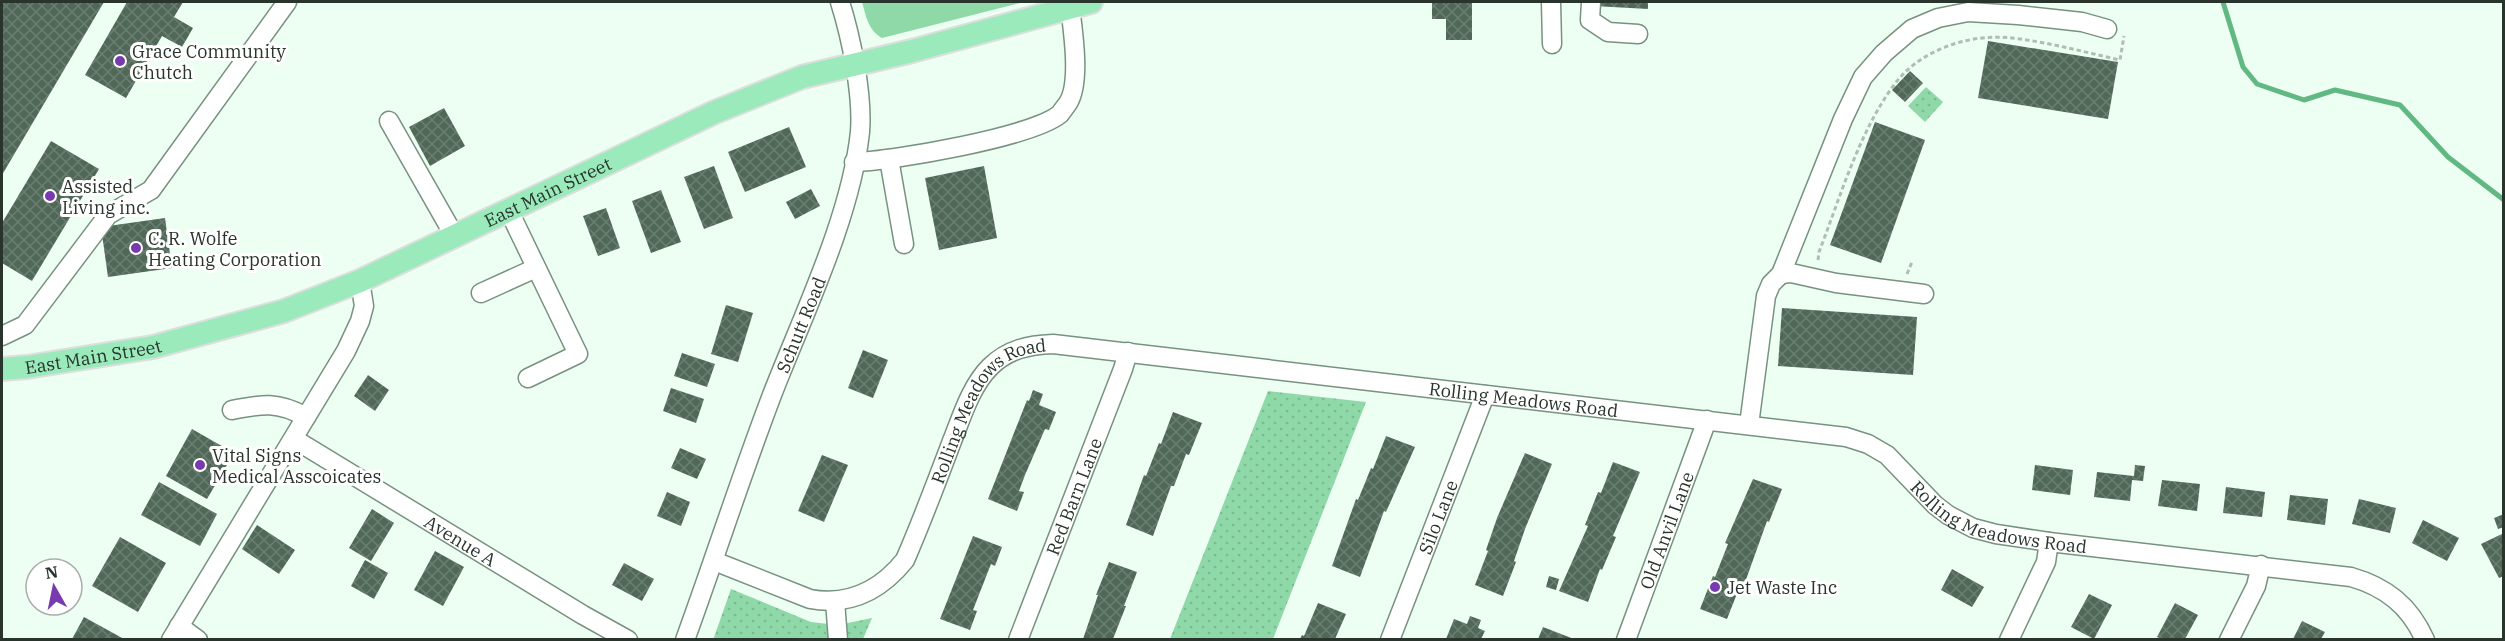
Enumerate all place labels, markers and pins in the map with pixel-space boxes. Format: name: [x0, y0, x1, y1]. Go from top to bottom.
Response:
place label: Grace Community Chutch: [132, 40, 286, 84]
marker: Grace Community Chutch: [113, 54, 127, 68]
place label: Assisted Living inc.: [62, 175, 150, 219]
marker: Assisted Living inc.: [43, 189, 57, 203]
place label: C. R. Wolfe Heating Corporation: [148, 227, 321, 271]
marker: C. R. Wolfe Heating Corporation: [129, 241, 143, 255]
place label: Vital Signs Medical Asscoicates: [212, 444, 381, 488]
marker: Vital Signs Medical Asscoicates: [193, 458, 207, 472]
place label: Jet Waste Inc: [1727, 576, 1837, 599]
marker: Jet Waste Inc: [1708, 580, 1722, 594]

